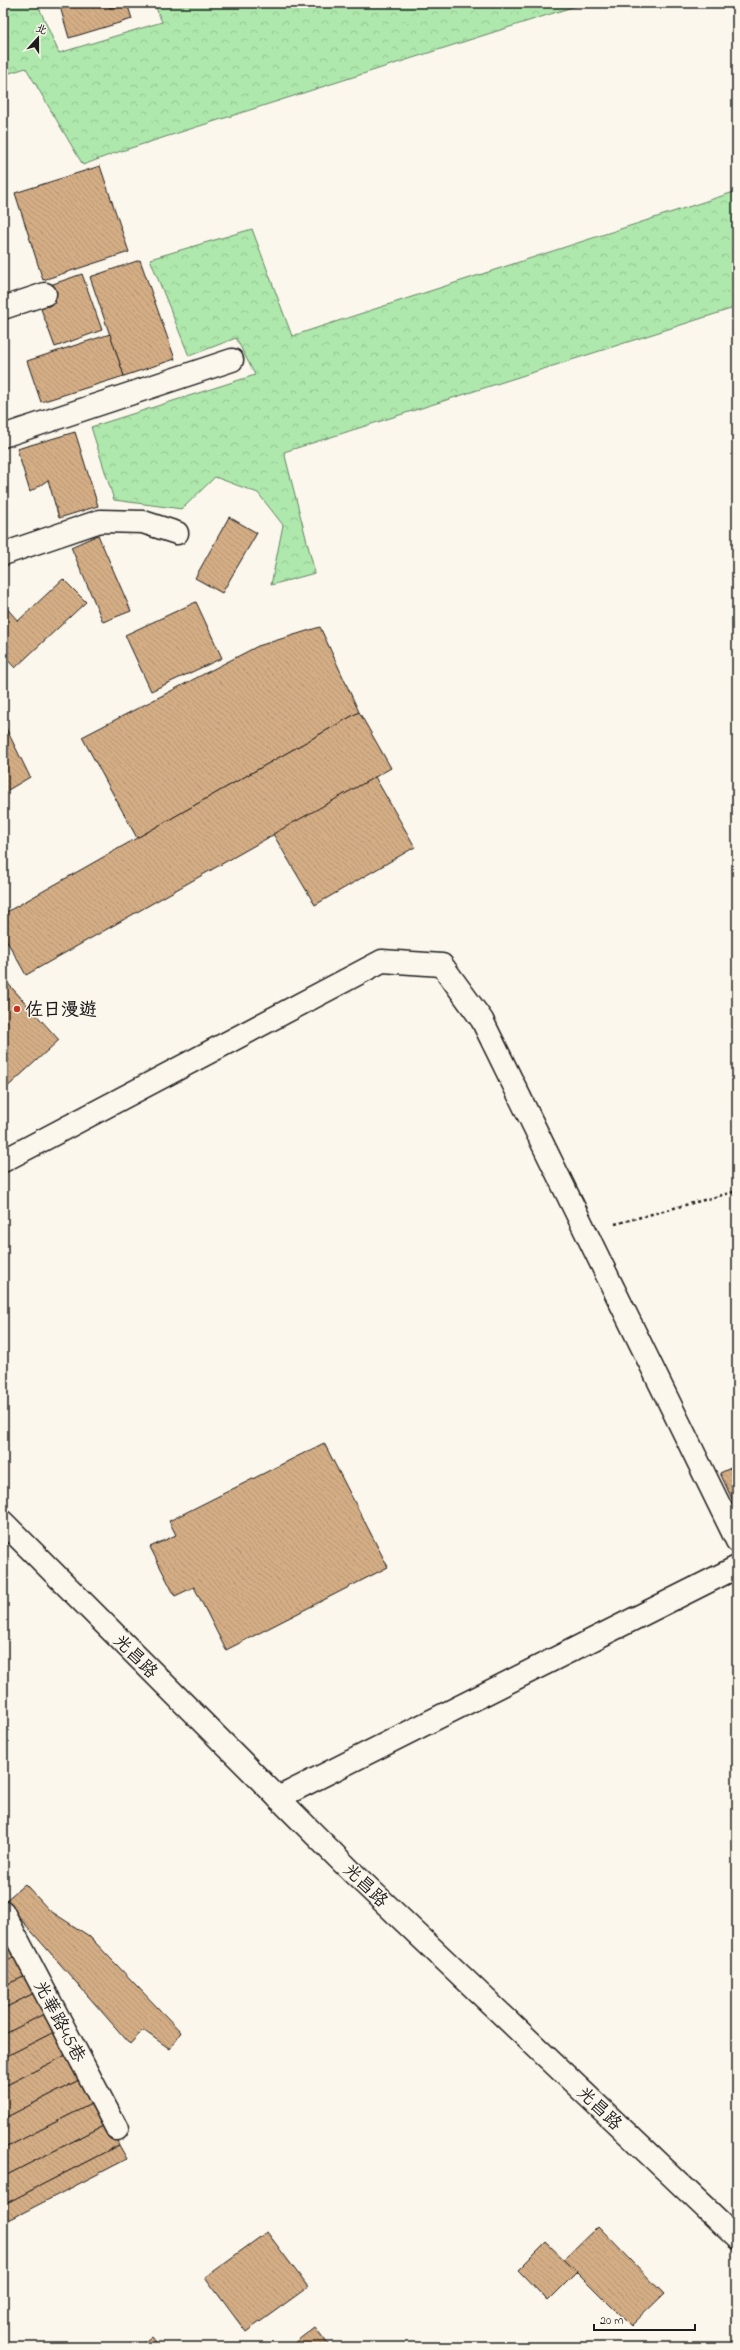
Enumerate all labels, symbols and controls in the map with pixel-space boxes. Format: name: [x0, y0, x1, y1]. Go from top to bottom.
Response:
north arrow: [18, 18, 58, 58]
text: 北: [33, 20, 49, 39]
place label: 佐日漫遊: [25, 998, 97, 1024]
marker: 佐日漫遊: [12, 1004, 22, 1014]
street label: 光昌路: [106, 1629, 163, 1686]
street label: 光昌路: [336, 1858, 393, 1915]
street label: 光華路45巷: [26, 1976, 91, 2068]
street label: 光昌路: [570, 2081, 627, 2138]
scale bar: [594, 2306, 695, 2332]
text: 20 m: [600, 2312, 623, 2330]

